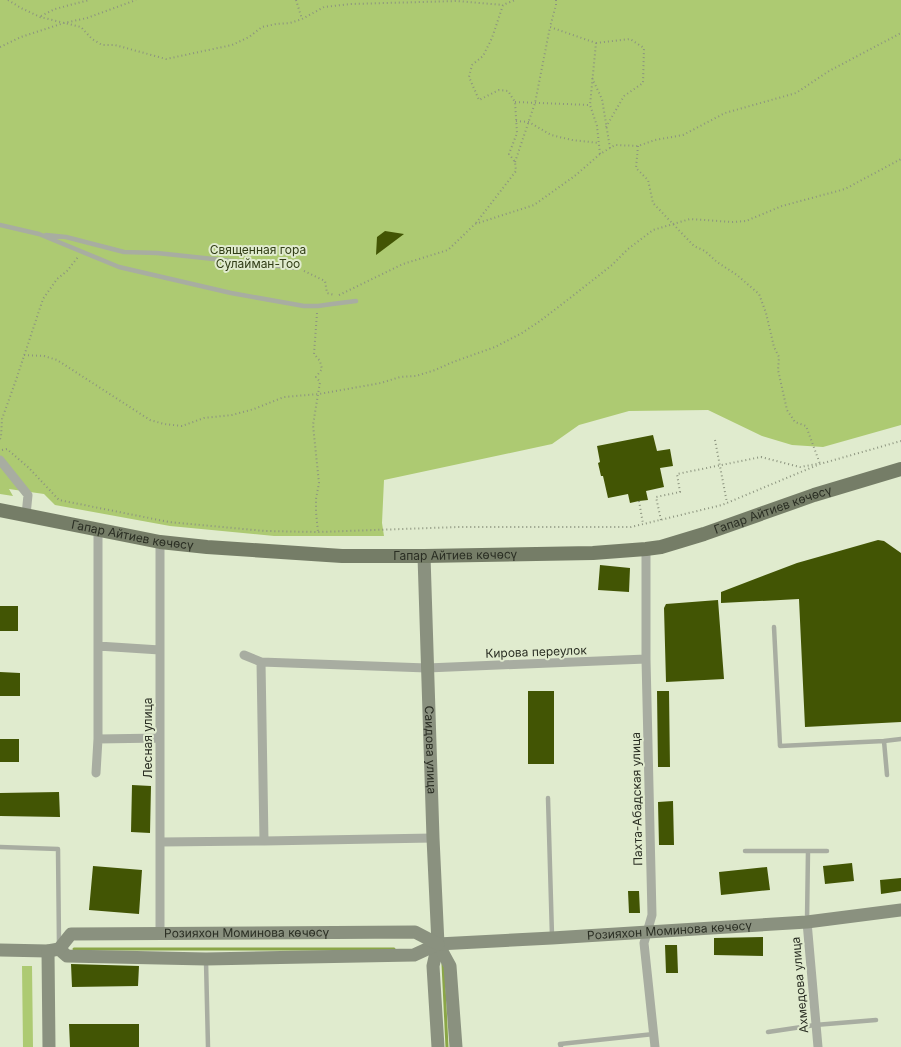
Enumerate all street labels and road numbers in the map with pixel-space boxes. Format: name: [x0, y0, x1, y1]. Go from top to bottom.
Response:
street label: Гапар Айтиев көчөсү: [712, 482, 834, 537]
street label: Гапар Айтиев көчөсү: [70, 516, 195, 553]
street label: Гапар Айтиев көчөсү: [393, 546, 518, 563]
street label: Кирова переулок: [485, 642, 587, 661]
street label: Лесная улица: [140, 698, 155, 778]
street label: Саидова улица: [422, 705, 440, 794]
street label: Пахта-Абадская улица: [628, 732, 645, 866]
street label: Розияхон Моминова көчөсү: [587, 917, 753, 943]
street label: Розияхон Моминова көчөсү: [164, 924, 329, 940]
street label: Ахмедова улица: [788, 936, 811, 1034]

